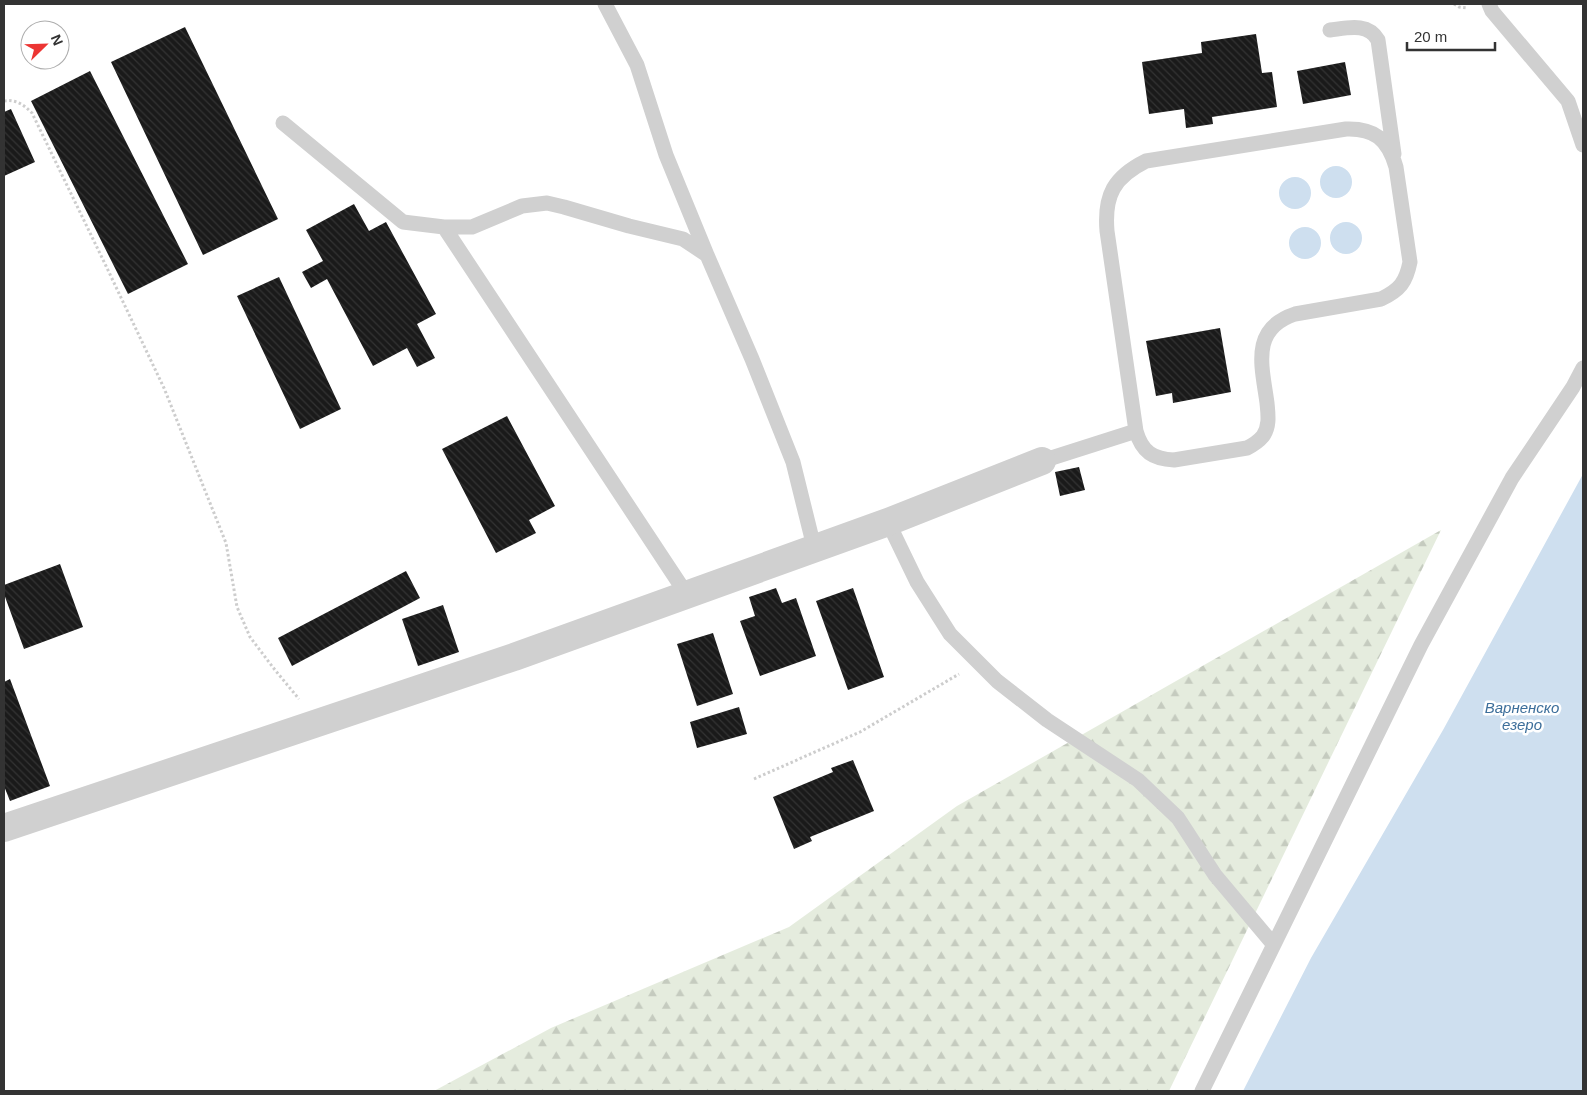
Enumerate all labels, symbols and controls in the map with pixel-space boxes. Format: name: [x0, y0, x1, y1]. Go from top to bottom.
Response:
north arrow: [20, 20, 70, 70]
scale bar: [1407, 20, 1494, 52]
text: 20 m: [1414, 28, 1447, 45]
text: N: [48, 32, 66, 48]
water label: Варненско езеро: [1485, 699, 1559, 733]

